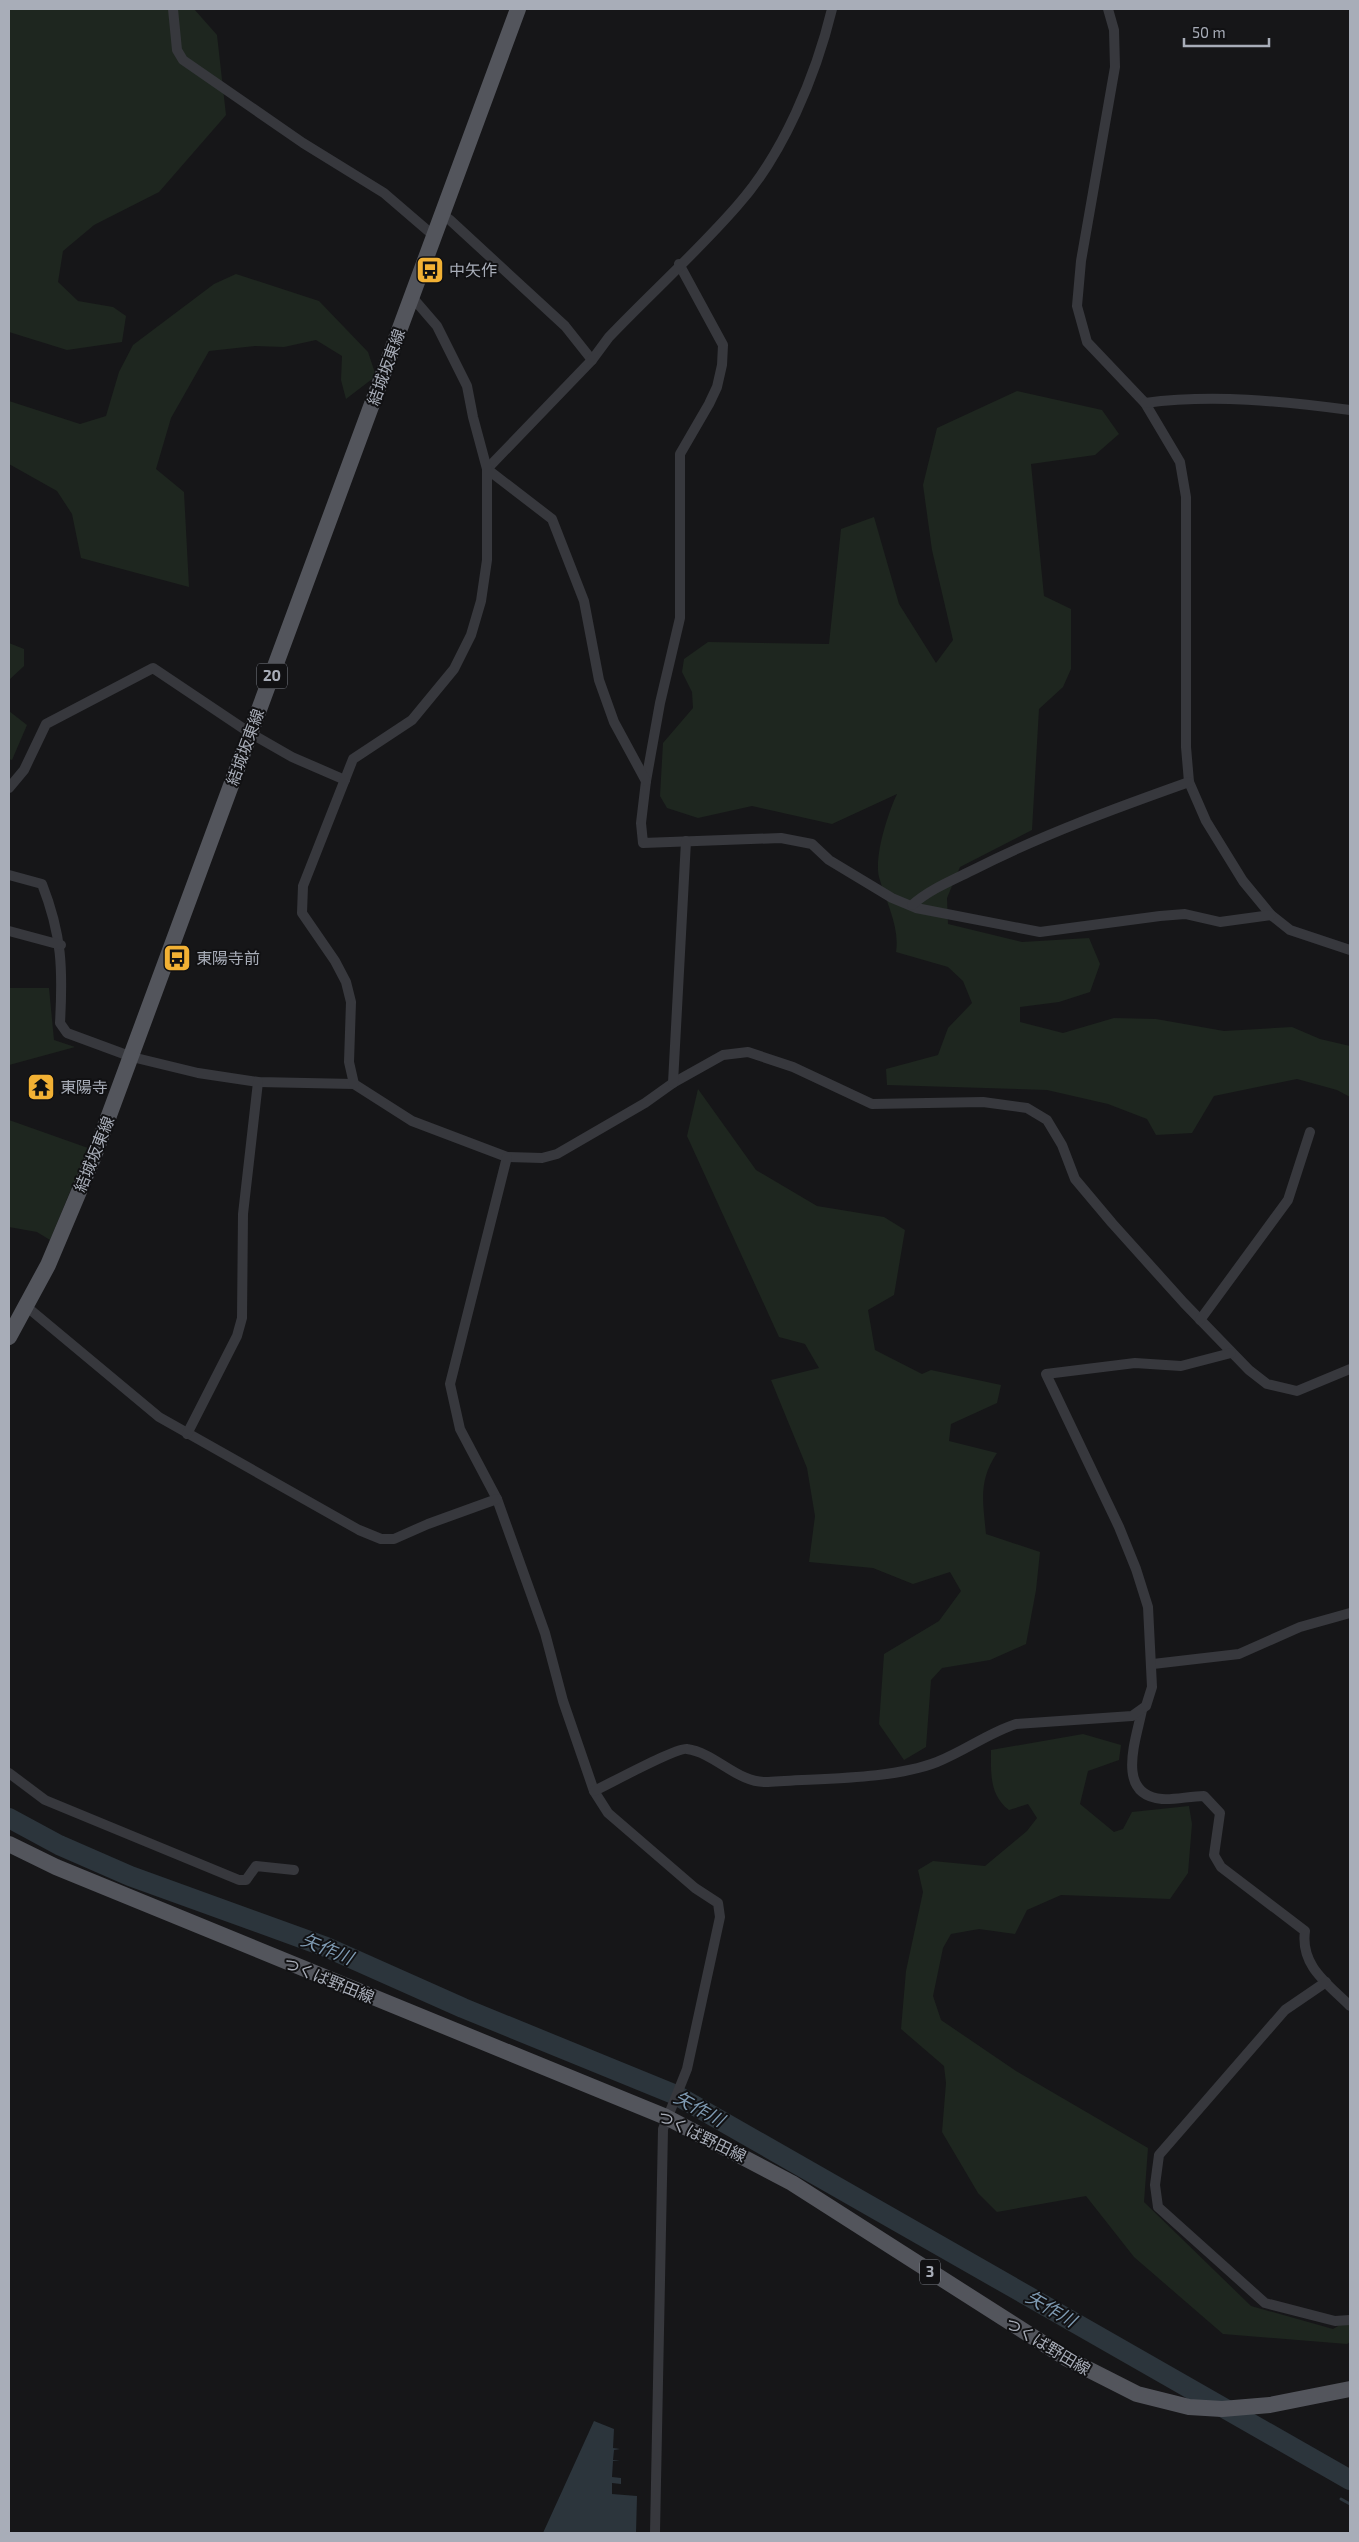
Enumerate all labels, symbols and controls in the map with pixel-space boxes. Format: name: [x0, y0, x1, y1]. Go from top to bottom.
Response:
scale bar: [1184, 15, 1269, 47]
text: 50 m: [1192, 23, 1226, 41]
bus stop icon: 中矢作: [415, 255, 445, 285]
place label: 中矢作: [449, 260, 497, 279]
street label: 結城坂東線: [363, 326, 408, 408]
road number: 20: [257, 664, 287, 688]
street label: 結城坂東線: [222, 706, 267, 788]
bus stop icon: 東陽寺前: [162, 943, 192, 973]
place label: 東陽寺前: [196, 948, 260, 967]
temple icon: 東陽寺: [26, 1072, 56, 1102]
place label: 東陽寺: [60, 1077, 108, 1096]
street label: 結城坂東線: [70, 1113, 117, 1194]
water label: 矢作川: [298, 1928, 358, 1969]
street label: つくば野田線: [281, 1953, 377, 2006]
water label: 矢作川: [671, 2085, 730, 2132]
street label: つくば野田線: [655, 2106, 750, 2165]
road number: 3: [920, 2260, 940, 2284]
water label: 矢作川: [1023, 2285, 1082, 2332]
street label: つくば野田線: [1002, 2313, 1094, 2378]

